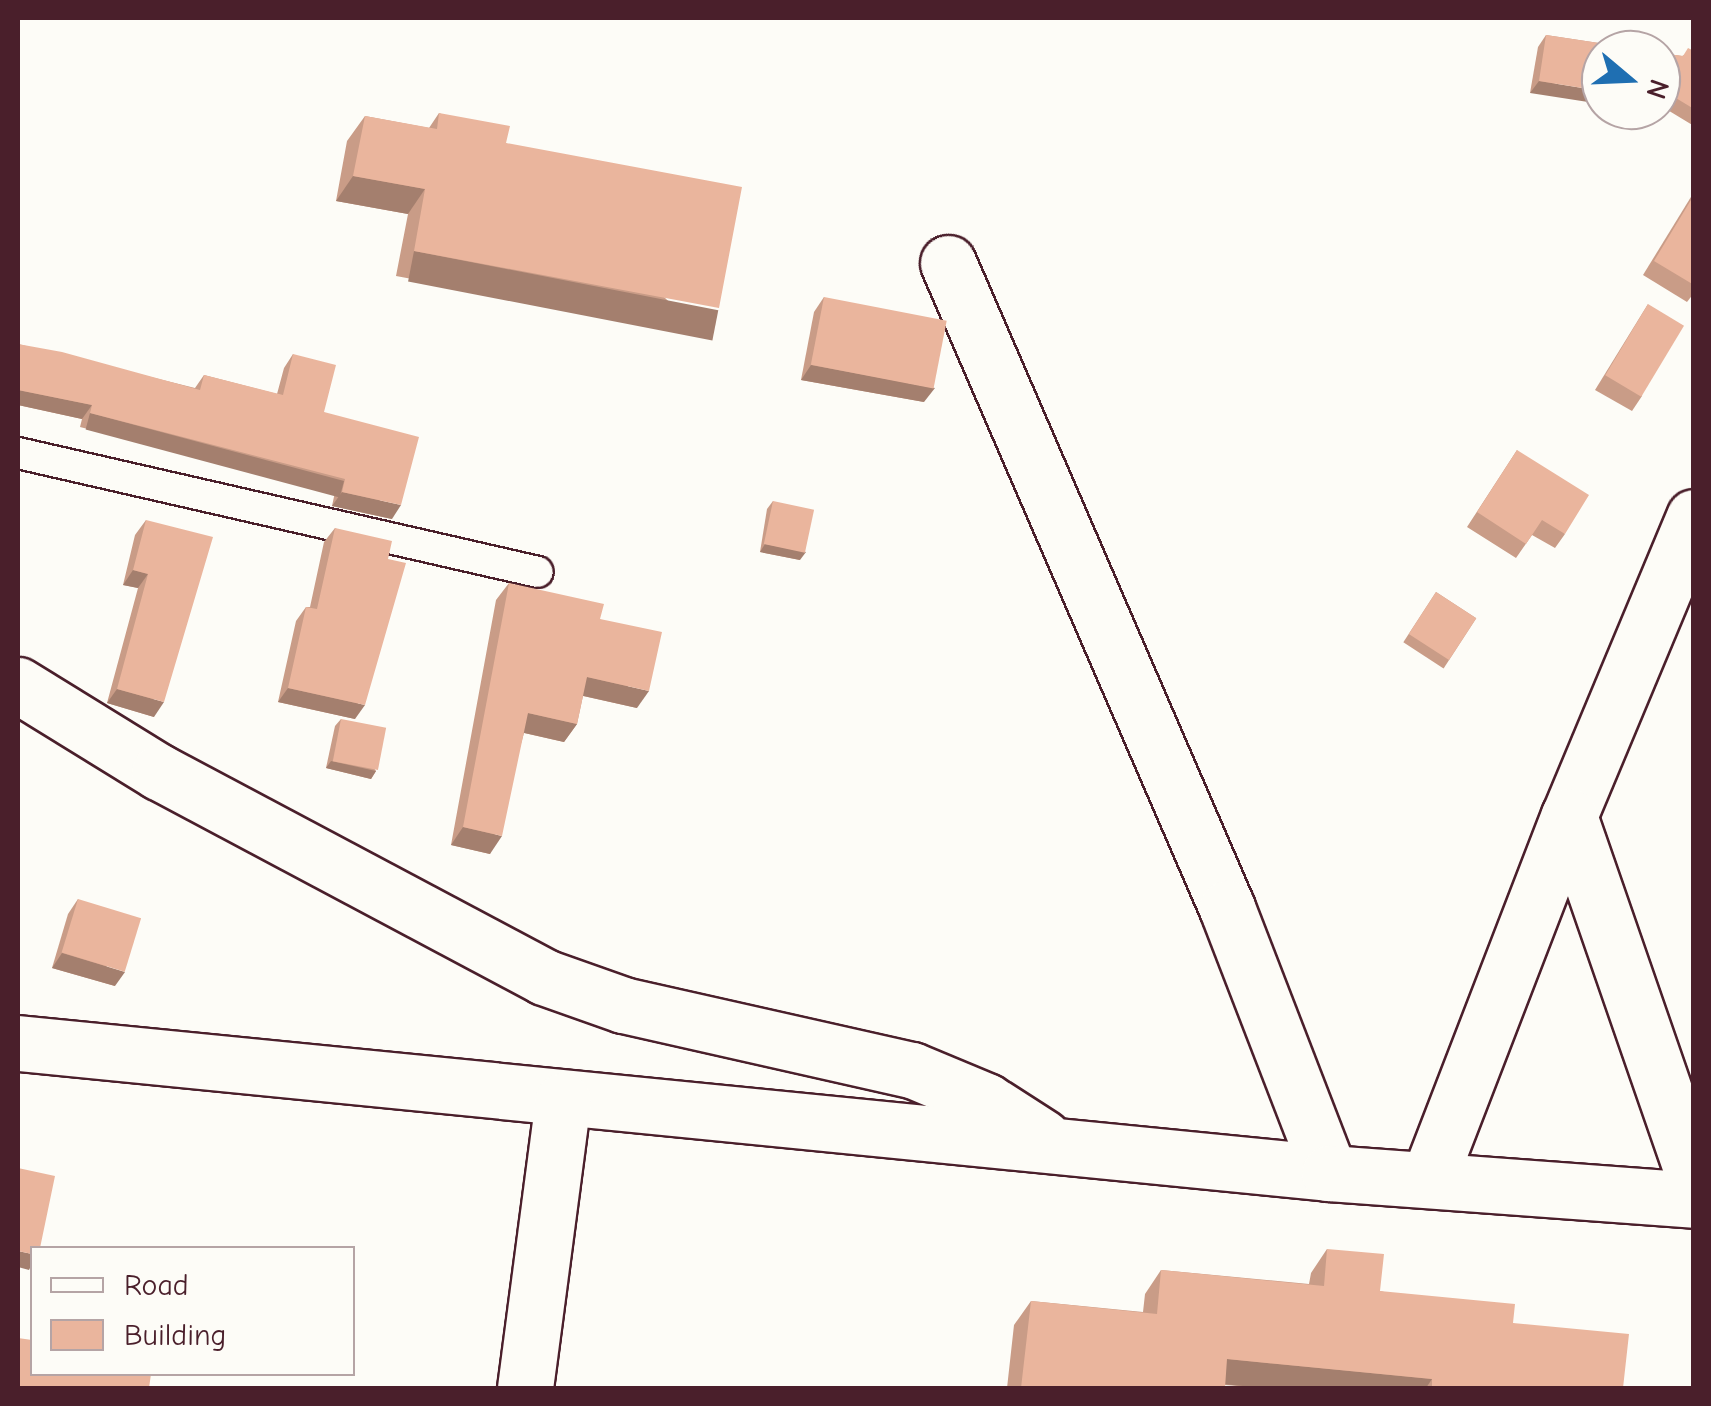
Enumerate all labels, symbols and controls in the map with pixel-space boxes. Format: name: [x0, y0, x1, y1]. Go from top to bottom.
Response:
north arrow: [1581, 30, 1681, 130]
text: N: [1639, 75, 1676, 103]
legend: [30, 1246, 355, 1376]
text: Road: [124, 1268, 189, 1303]
text: Building: [124, 1318, 227, 1353]

